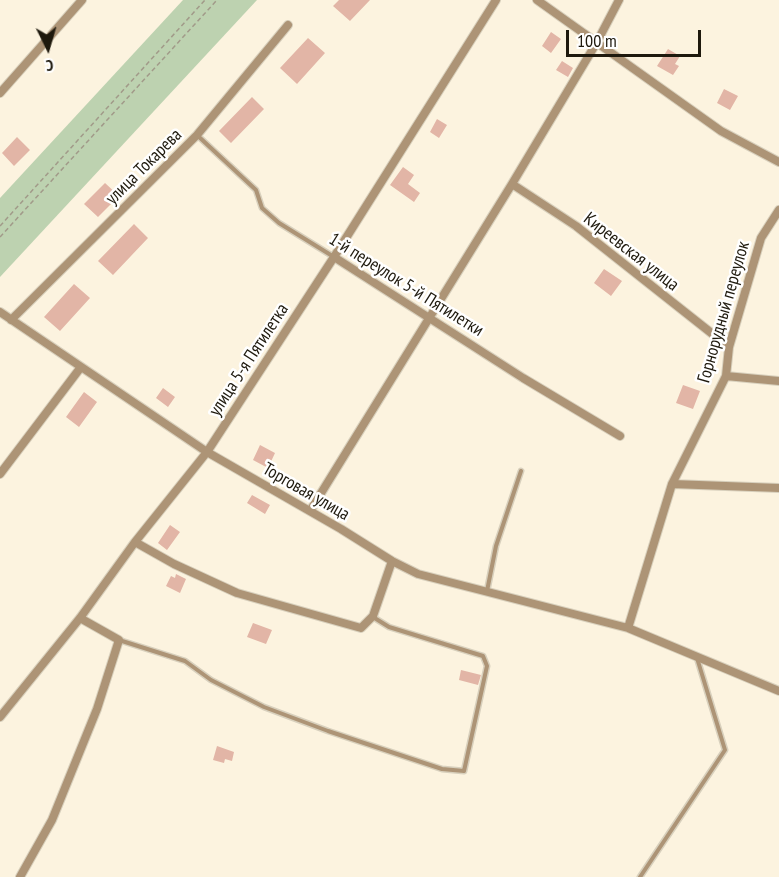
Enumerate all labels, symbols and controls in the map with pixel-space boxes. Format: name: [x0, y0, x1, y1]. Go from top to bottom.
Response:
north arrow: [18, 18, 78, 78]
scale bar: [569, 18, 704, 56]
text: 100 m: [577, 29, 617, 52]
text: С: [45, 56, 54, 76]
street label: улица Токарева: [102, 125, 186, 209]
street label: Киреевская улица: [579, 208, 683, 296]
street label: 1-й переулок 5-й Пятилетки: [325, 229, 487, 341]
street label: Горнорудный переулок: [693, 239, 755, 385]
street label: улица 5-я Пятилетка: [205, 300, 293, 420]
street label: Торговая улица: [259, 458, 353, 526]

